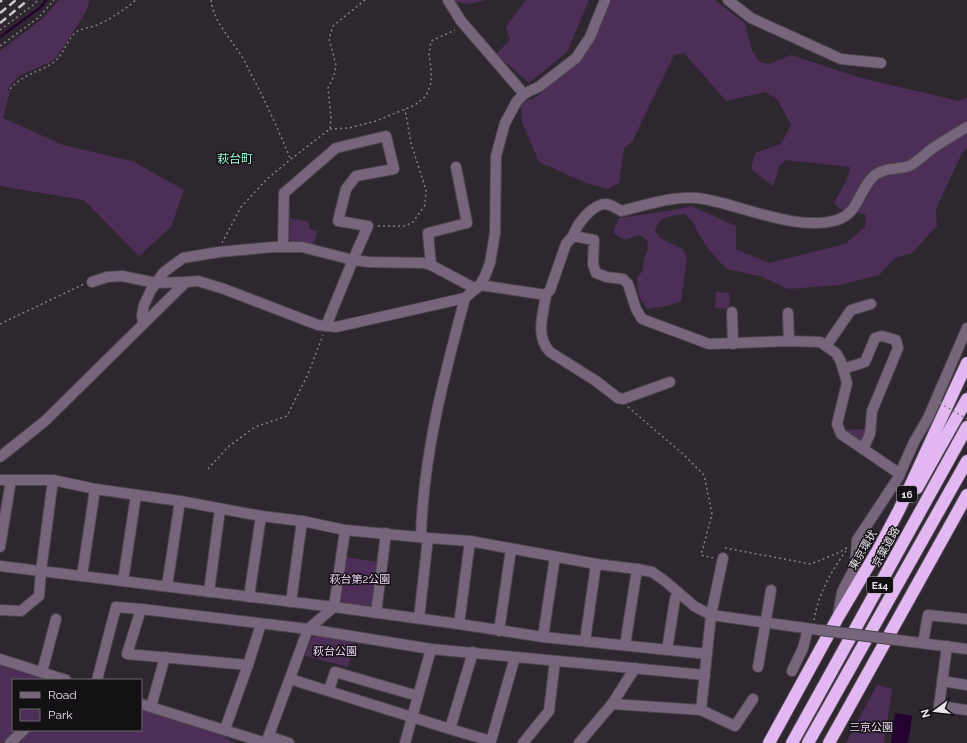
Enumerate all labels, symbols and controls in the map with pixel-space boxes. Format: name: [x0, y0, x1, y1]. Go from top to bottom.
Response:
district label: 萩台町: [217, 152, 253, 166]
road number: 16: [897, 486, 917, 502]
street label: 京葉道路: [870, 525, 902, 569]
street label: 東京環状: [846, 527, 880, 572]
park label: 萩台第2公園: [330, 573, 390, 586]
road number: E14: [867, 577, 893, 593]
park label: 萩台公園: [313, 645, 357, 658]
legend: [12, 679, 142, 731]
text: Road: [48, 688, 77, 702]
north arrow: [915, 691, 955, 731]
text: Park: [48, 708, 73, 722]
text: N: [918, 708, 933, 719]
park label: 三京公園: [849, 721, 893, 734]

